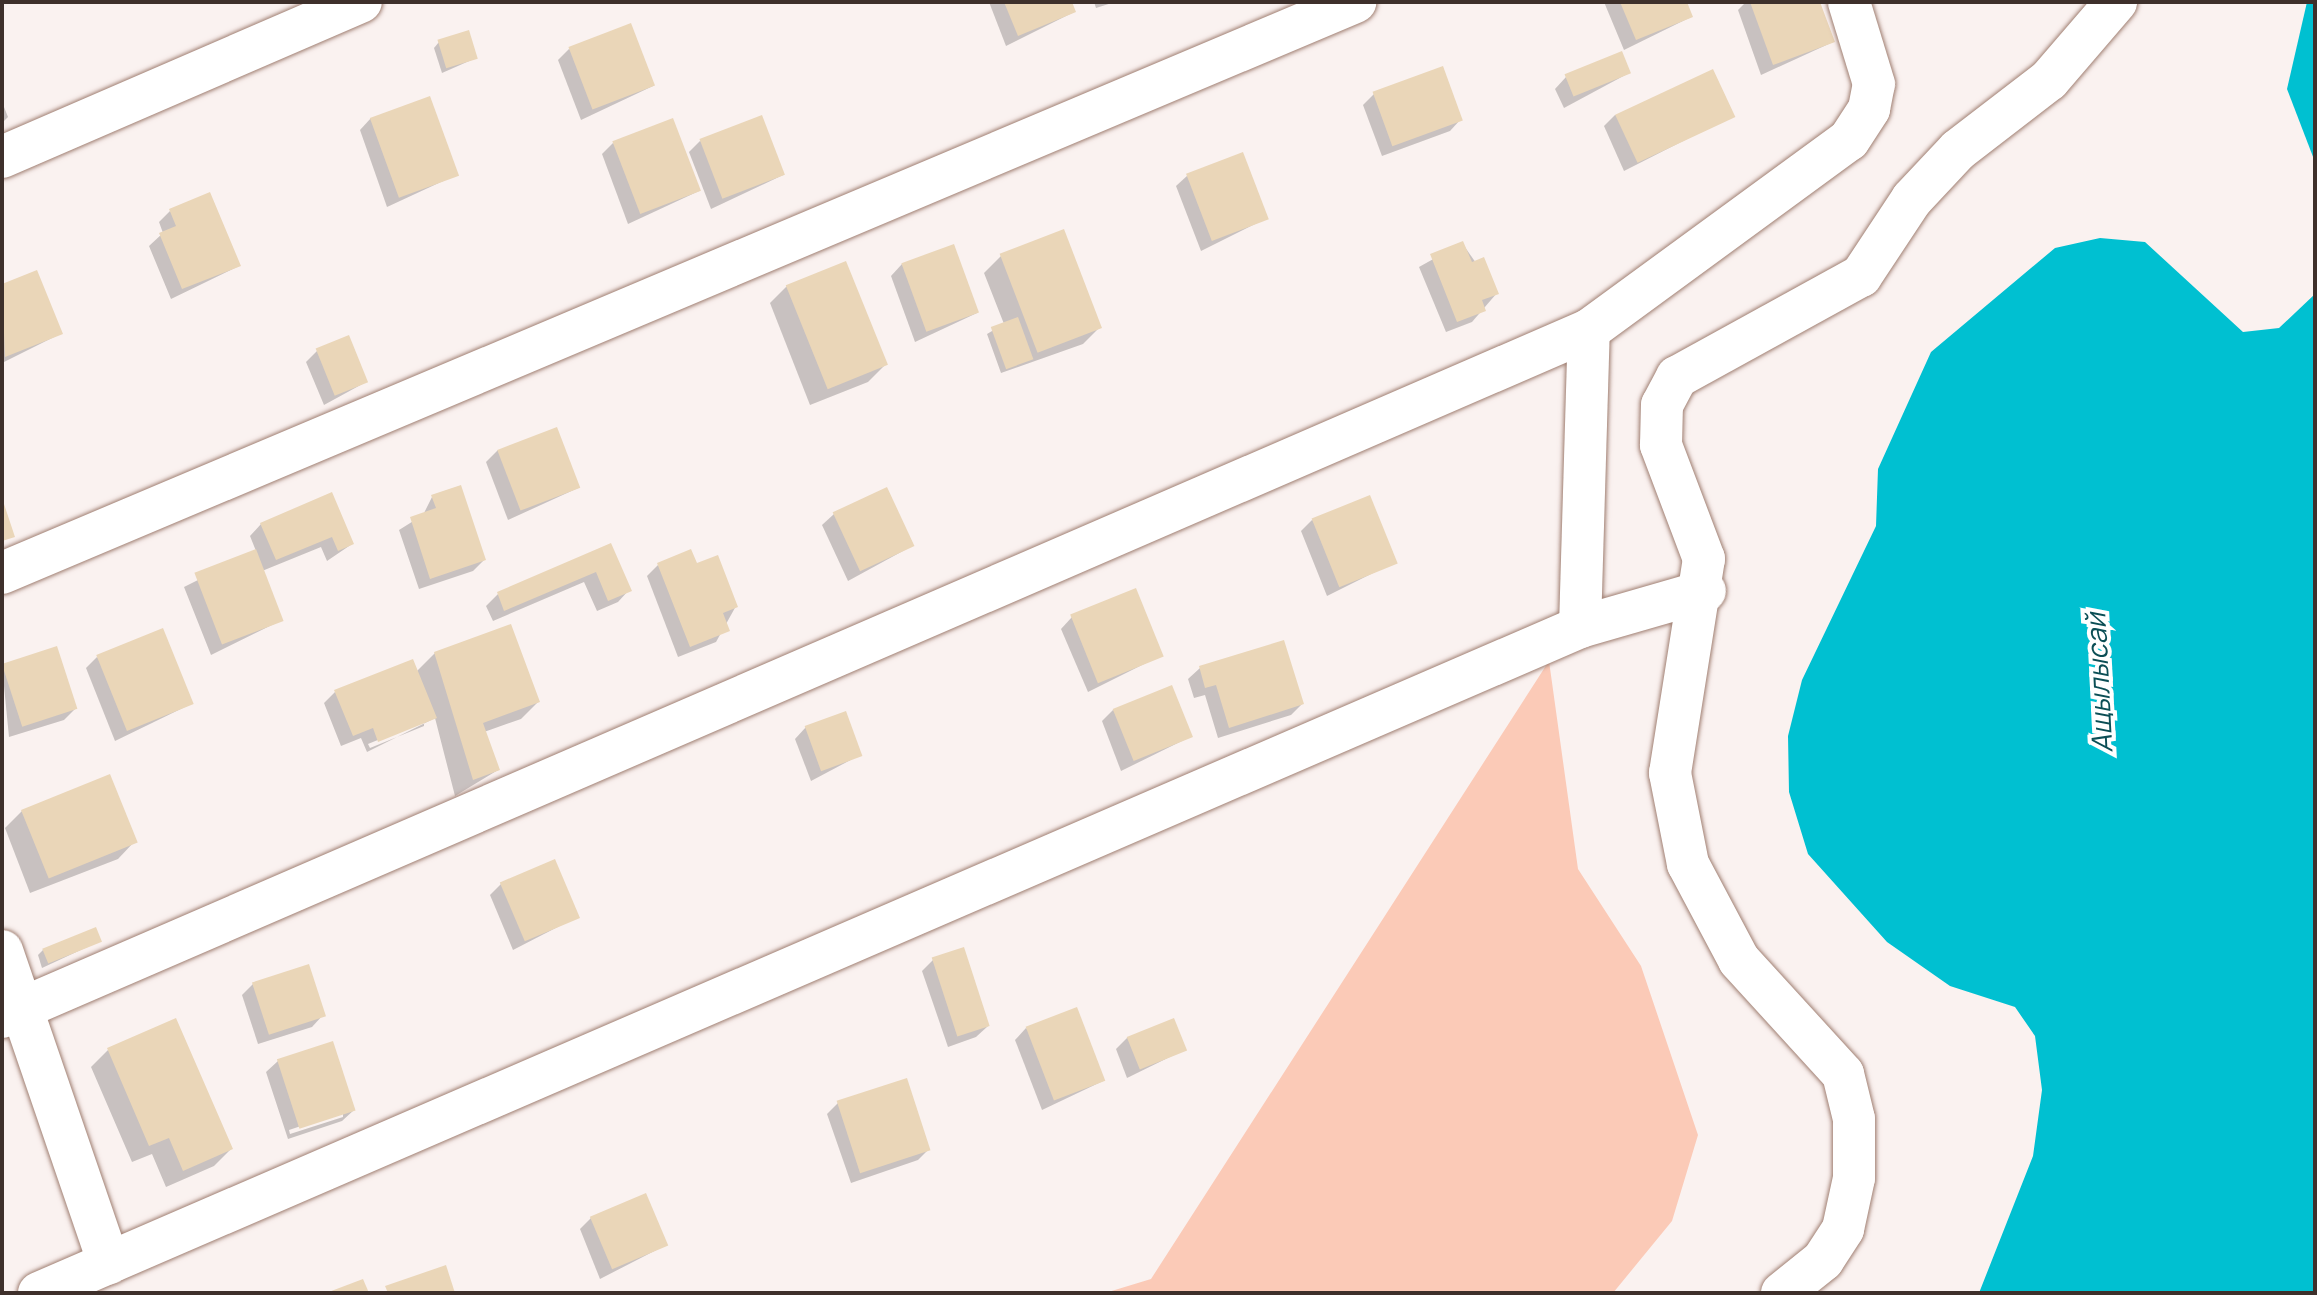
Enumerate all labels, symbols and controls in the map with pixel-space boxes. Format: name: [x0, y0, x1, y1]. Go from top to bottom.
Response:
water label: Ащылысай: [2078, 612, 2118, 754]

